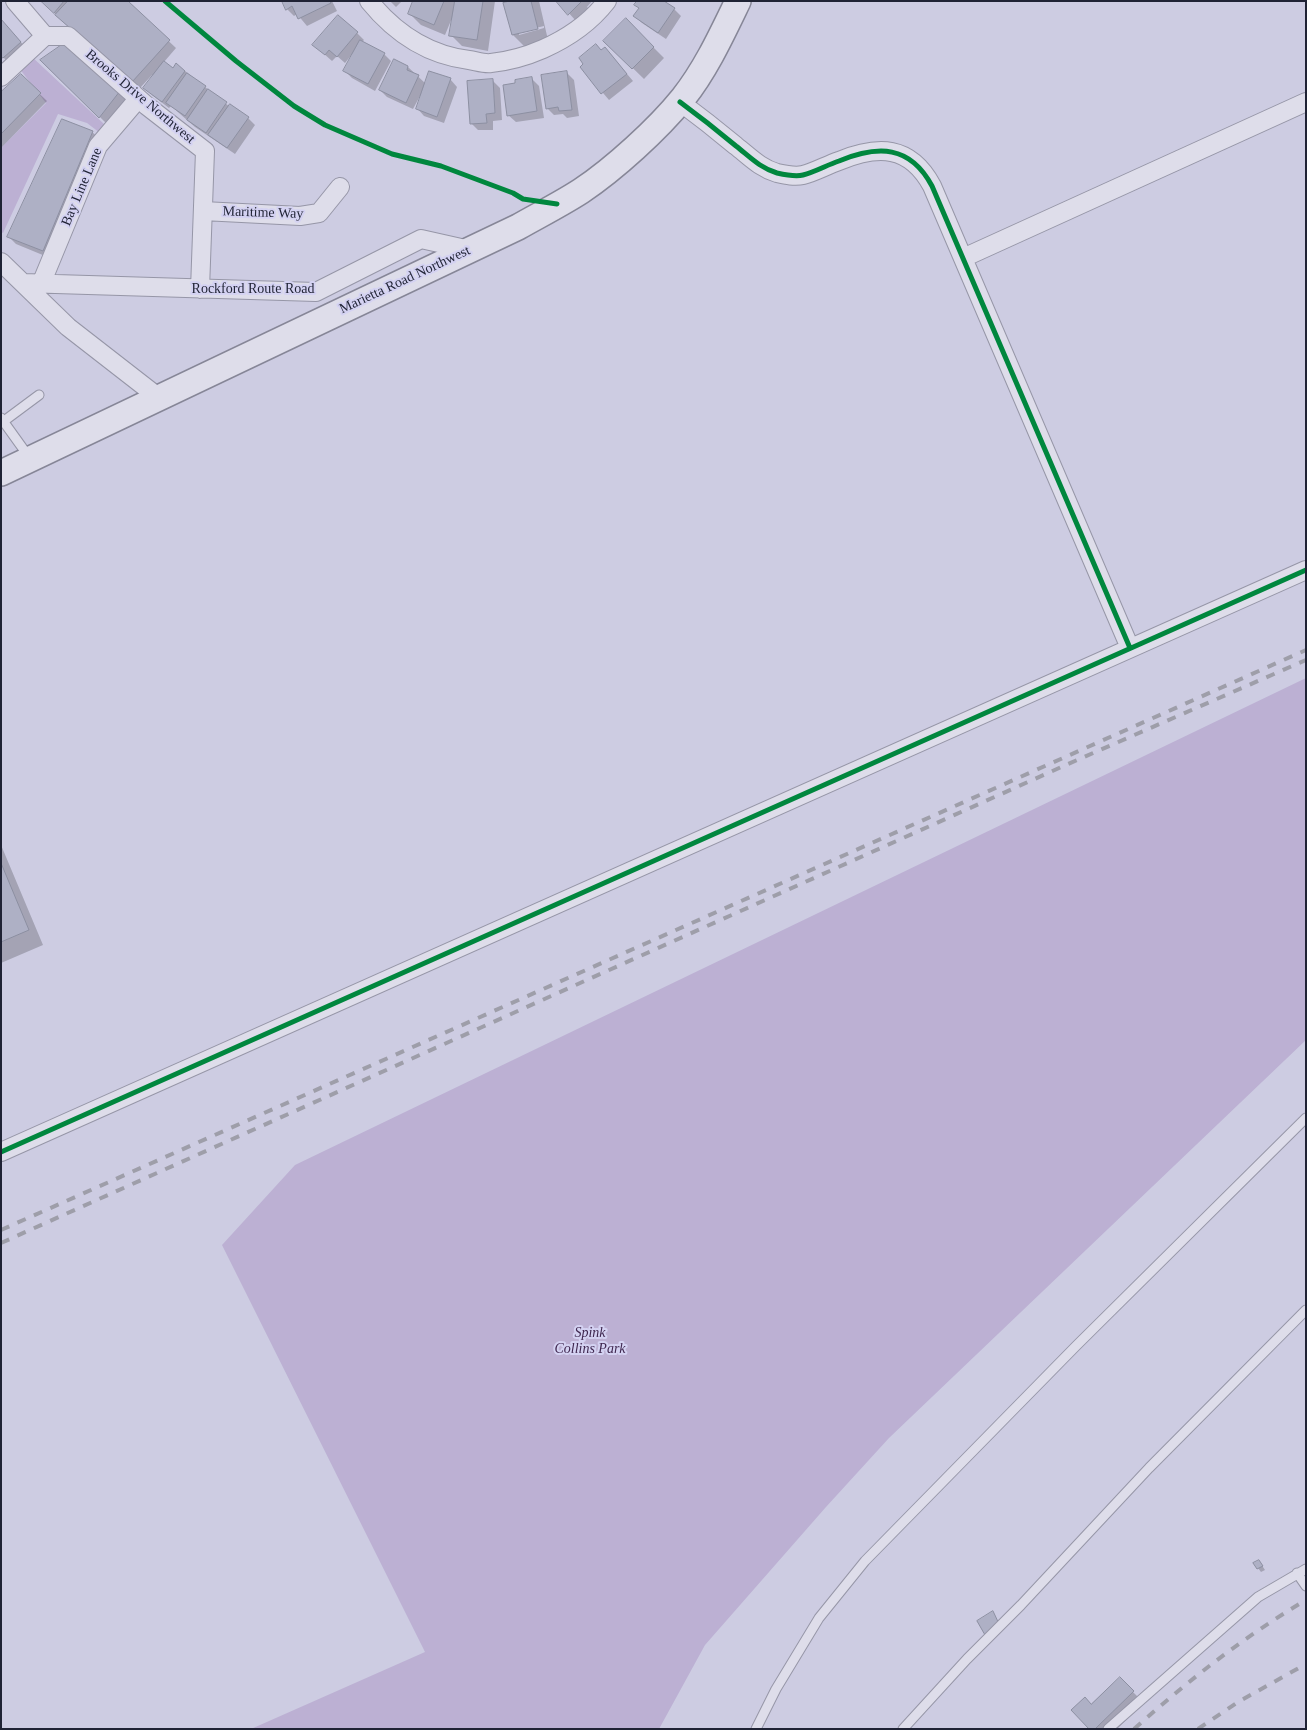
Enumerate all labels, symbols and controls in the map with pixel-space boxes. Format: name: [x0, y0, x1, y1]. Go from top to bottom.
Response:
street label: Brooks Drive Northwest: [82, 46, 198, 148]
street label: Bay Line Lane: [58, 145, 106, 229]
street label: Maritime Way: [222, 203, 304, 223]
street label: Marietta Road Northwest: [337, 242, 473, 318]
street label: Rockford Route Road: [192, 281, 314, 297]
park label: Spink Collins Park: [554, 1325, 626, 1358]

